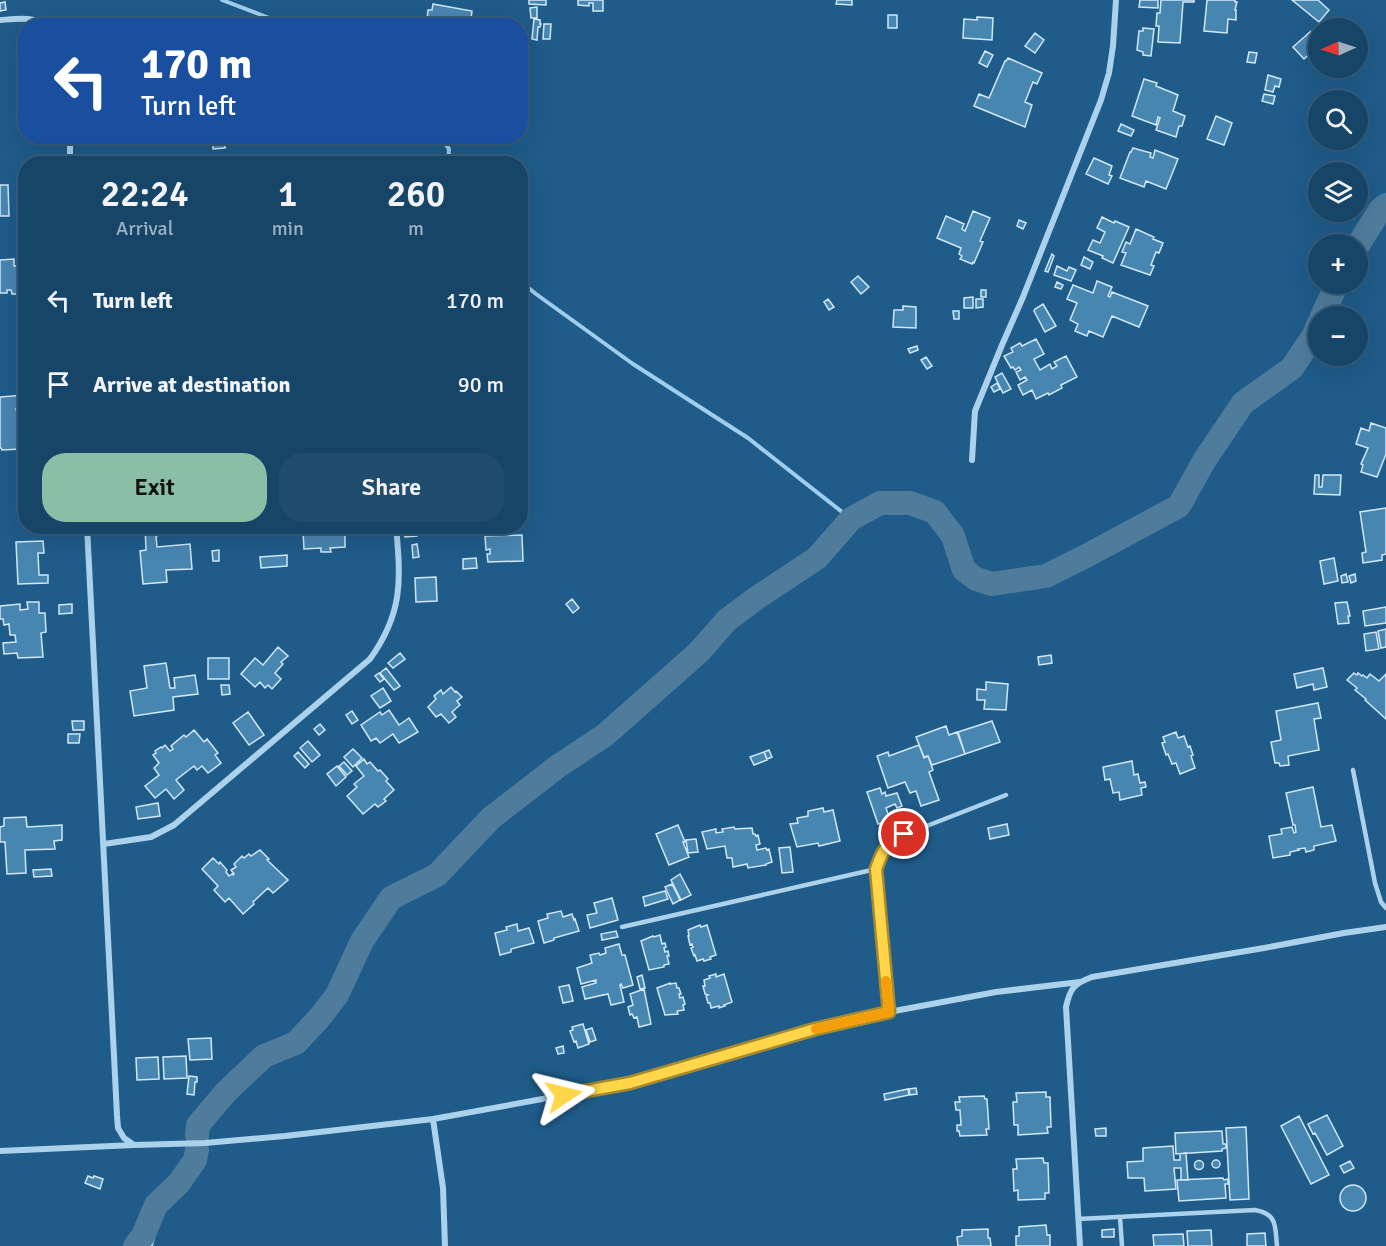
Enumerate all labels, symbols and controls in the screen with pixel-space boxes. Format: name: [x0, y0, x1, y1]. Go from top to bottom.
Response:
north arrow: [1308, 18, 1368, 78]
map controls: [1308, 18, 1368, 366]
text: 170 m: [141, 39, 252, 90]
icon: left: [42, 42, 120, 120]
text: Turn left: [141, 90, 236, 123]
button: search: [1308, 90, 1368, 150]
button: layers: [1308, 162, 1368, 222]
text: 22:24: [101, 172, 189, 217]
text: 1: [278, 172, 298, 217]
text: 260: [387, 172, 445, 217]
text: Arrival: [116, 216, 174, 241]
text: min: [272, 216, 304, 241]
text: m: [408, 216, 424, 241]
button: +: [1308, 234, 1368, 294]
icon: left: [42, 284, 75, 317]
text: Turn left: [93, 287, 173, 314]
text: 170 m: [446, 287, 504, 314]
button: −: [1308, 306, 1368, 366]
icon: arrive: [42, 368, 75, 401]
text: Arrive at destination: [93, 371, 290, 398]
text: 90 m: [458, 371, 504, 398]
button: Exit: [42, 453, 267, 522]
button: Share: [279, 453, 504, 522]
pin: [878, 808, 929, 859]
icon: arrive: [887, 817, 920, 850]
position arrow: [532, 1063, 596, 1127]

